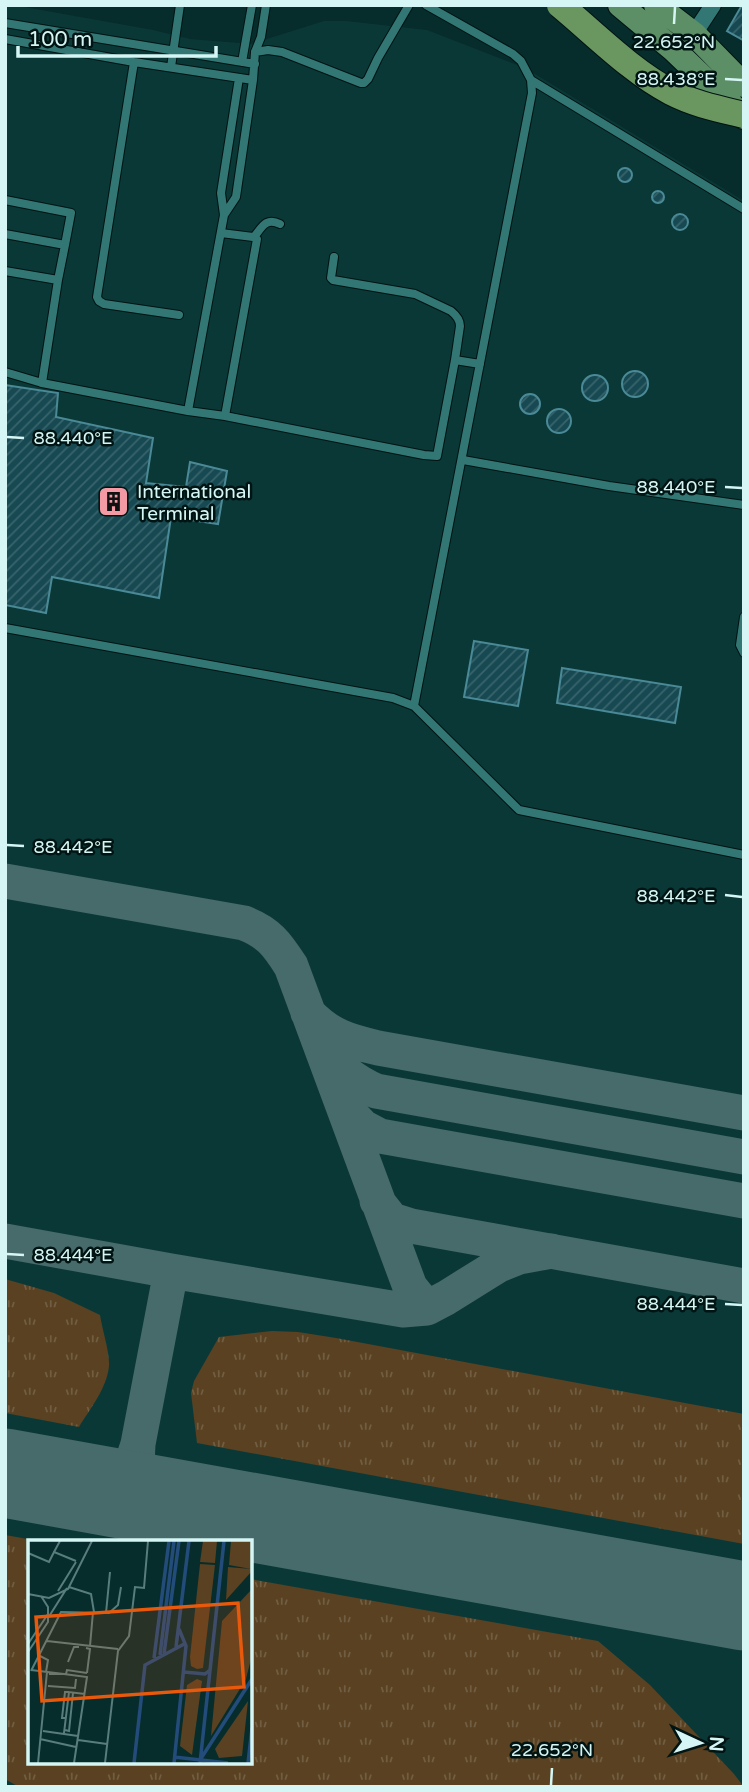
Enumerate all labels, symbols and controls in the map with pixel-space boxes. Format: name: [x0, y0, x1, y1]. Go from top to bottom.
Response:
scale bar: [18, 14, 215, 58]
text: 100 m: [28, 27, 92, 52]
text: 22.652°N: [633, 31, 715, 53]
text: 88.438°E: [636, 68, 716, 90]
text: 88.440°E: [33, 427, 113, 449]
text: 88.440°E: [636, 476, 716, 498]
place label: International Terminal: [137, 481, 251, 525]
building icon: International Terminal: [97, 485, 131, 519]
text: 88.442°E: [33, 836, 113, 858]
text: 88.442°E: [636, 885, 716, 907]
text: 88.444°E: [33, 1244, 113, 1266]
text: 88.444°E: [636, 1293, 716, 1315]
inset map: [28, 1540, 252, 1764]
north arrow: [665, 1708, 735, 1778]
text: N: [704, 1736, 727, 1752]
text: 22.652°N: [511, 1739, 593, 1761]

